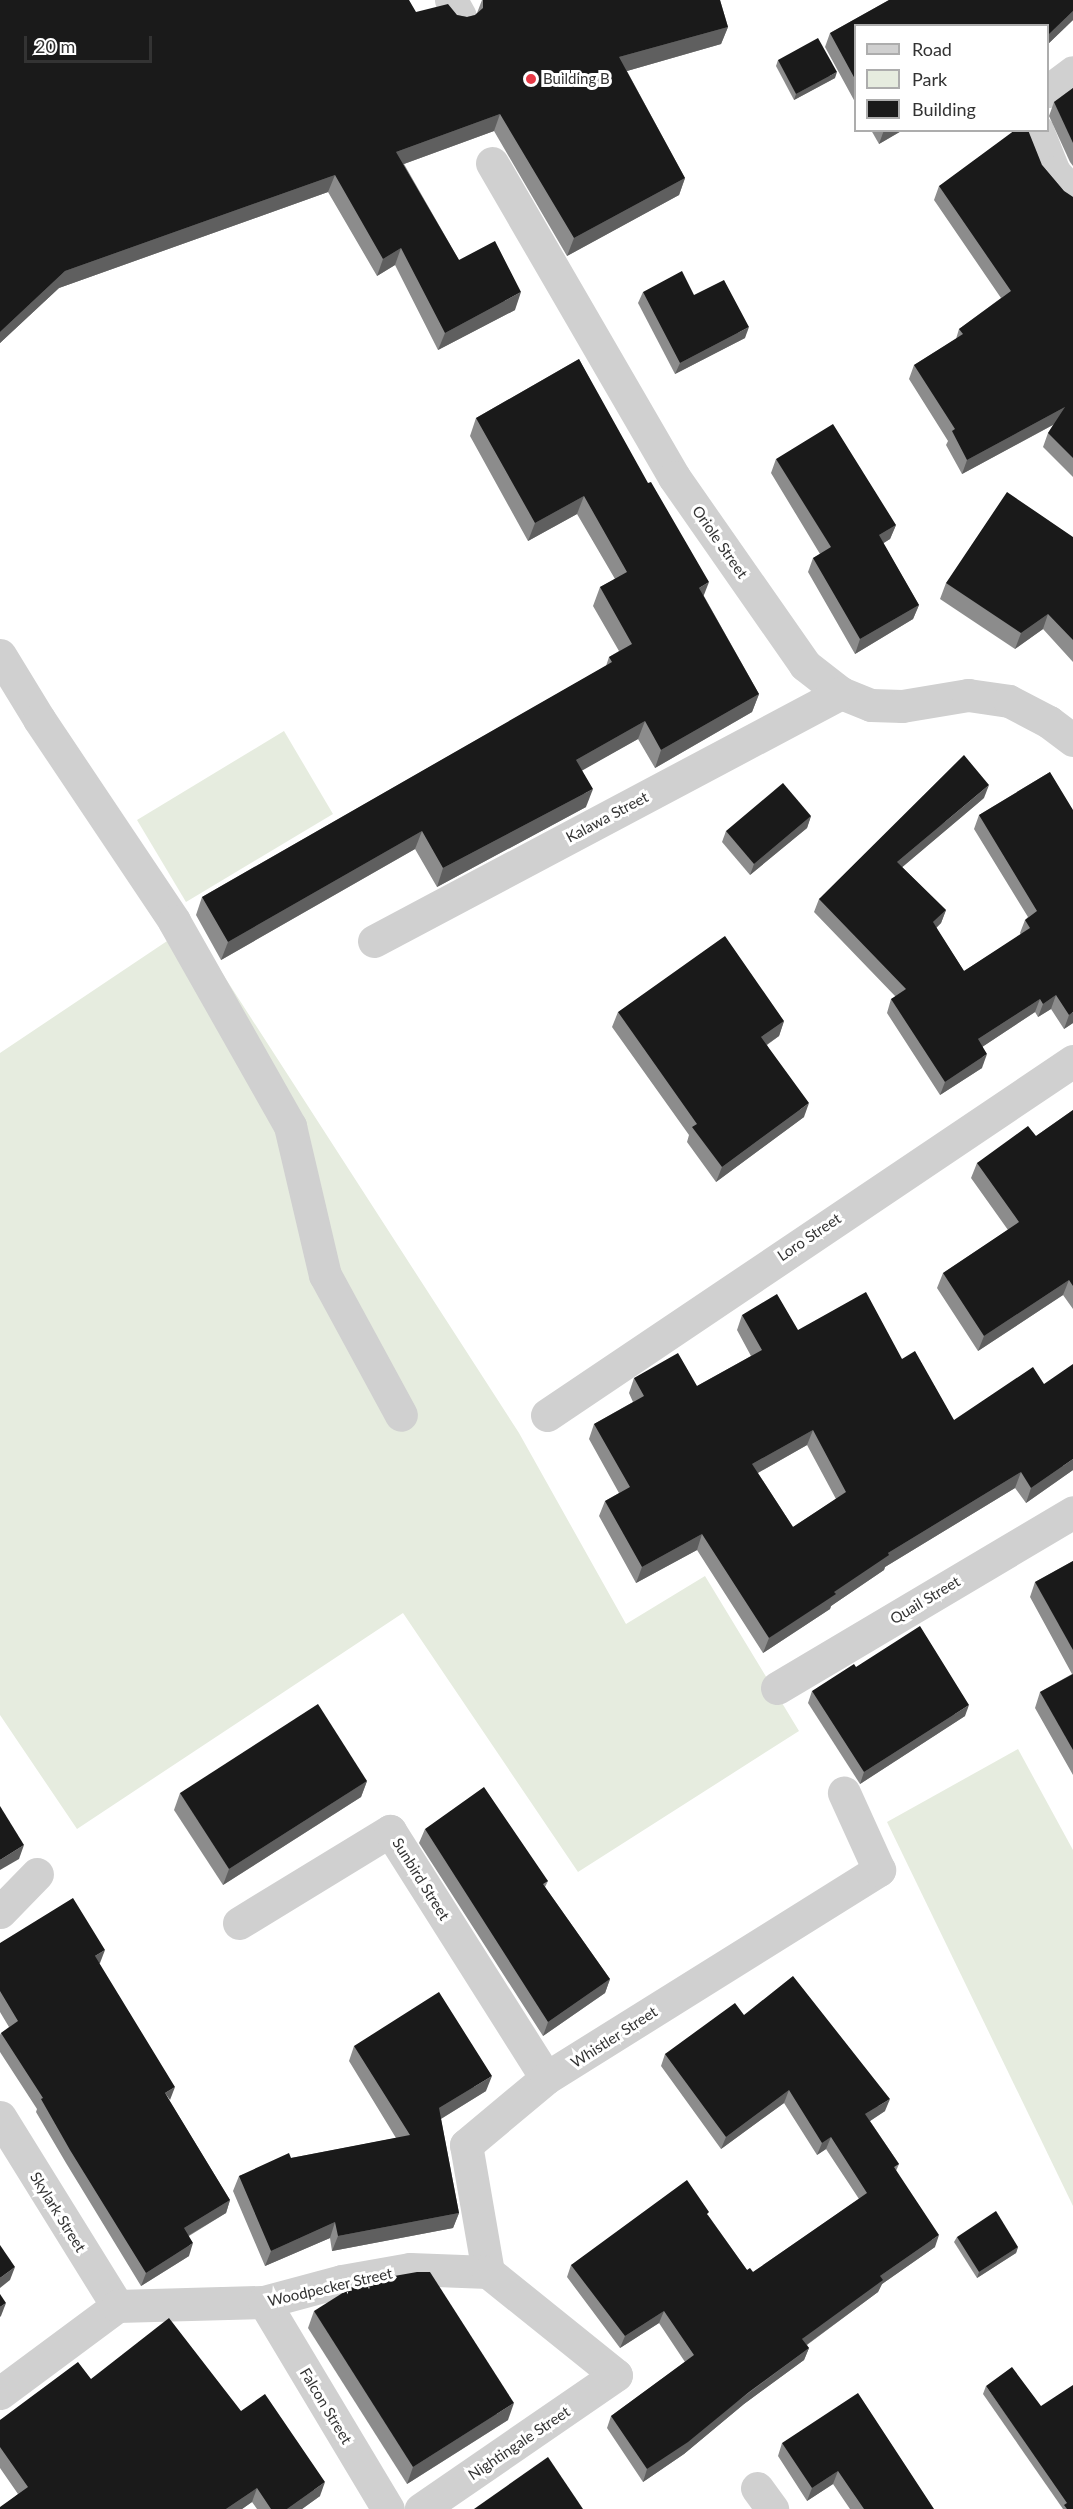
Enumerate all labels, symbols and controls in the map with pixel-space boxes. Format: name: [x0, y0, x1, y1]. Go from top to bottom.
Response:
scale bar: [27, 24, 154, 62]
legend: [854, 24, 1049, 132]
text: 20 m: [35, 35, 75, 57]
text: Road: [912, 38, 952, 60]
text: Park: [912, 68, 947, 90]
place label: Building B: [543, 70, 610, 88]
marker: Building B: [524, 72, 538, 86]
text: Building: [912, 98, 976, 120]
street label: Oriole Street: [688, 502, 752, 582]
street label: Kalawa Street: [563, 788, 651, 846]
street label: Loro Street: [774, 1209, 844, 1265]
street label: Quail Street: [887, 1572, 963, 1628]
street label: Sunbird Street: [389, 1835, 453, 1923]
street label: Whistler Street: [567, 2002, 661, 2072]
street label: Skylark Street: [26, 2169, 90, 2255]
street label: Woodpecker Street: [266, 2264, 394, 2310]
street label: Falcon Street: [296, 2365, 356, 2447]
street label: Nightingale Street: [465, 2402, 573, 2484]

